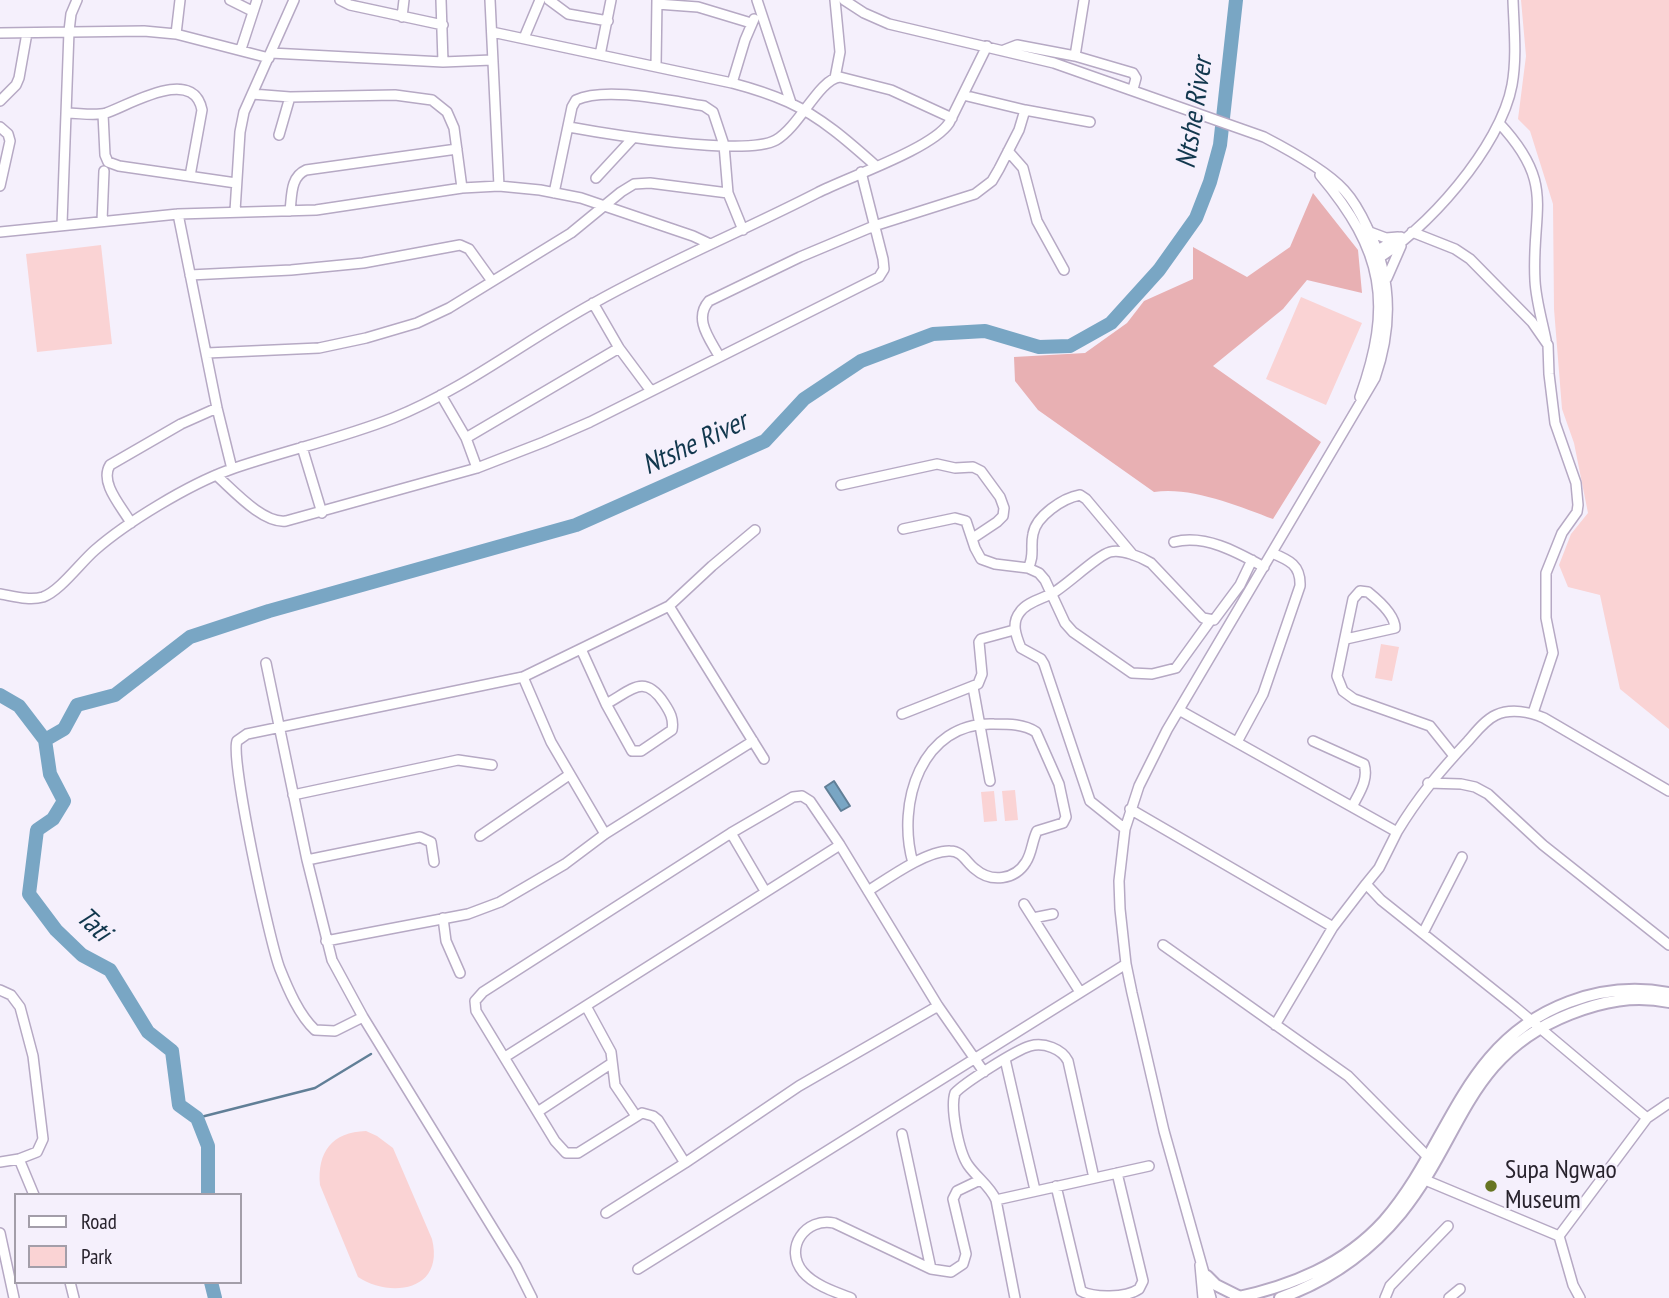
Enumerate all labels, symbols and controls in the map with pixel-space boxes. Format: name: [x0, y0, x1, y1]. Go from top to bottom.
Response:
water label: Ntshe River: [1170, 55, 1220, 171]
water label: Ntshe River: [637, 405, 753, 483]
water label: Tati: [69, 901, 117, 949]
place label: Supa Ngwao Museum: [1505, 1155, 1617, 1216]
marker: Supa Ngwao Museum: [1483, 1178, 1499, 1194]
legend: [14, 1193, 242, 1284]
text: Road: [81, 1208, 117, 1235]
text: Park: [81, 1243, 112, 1270]

